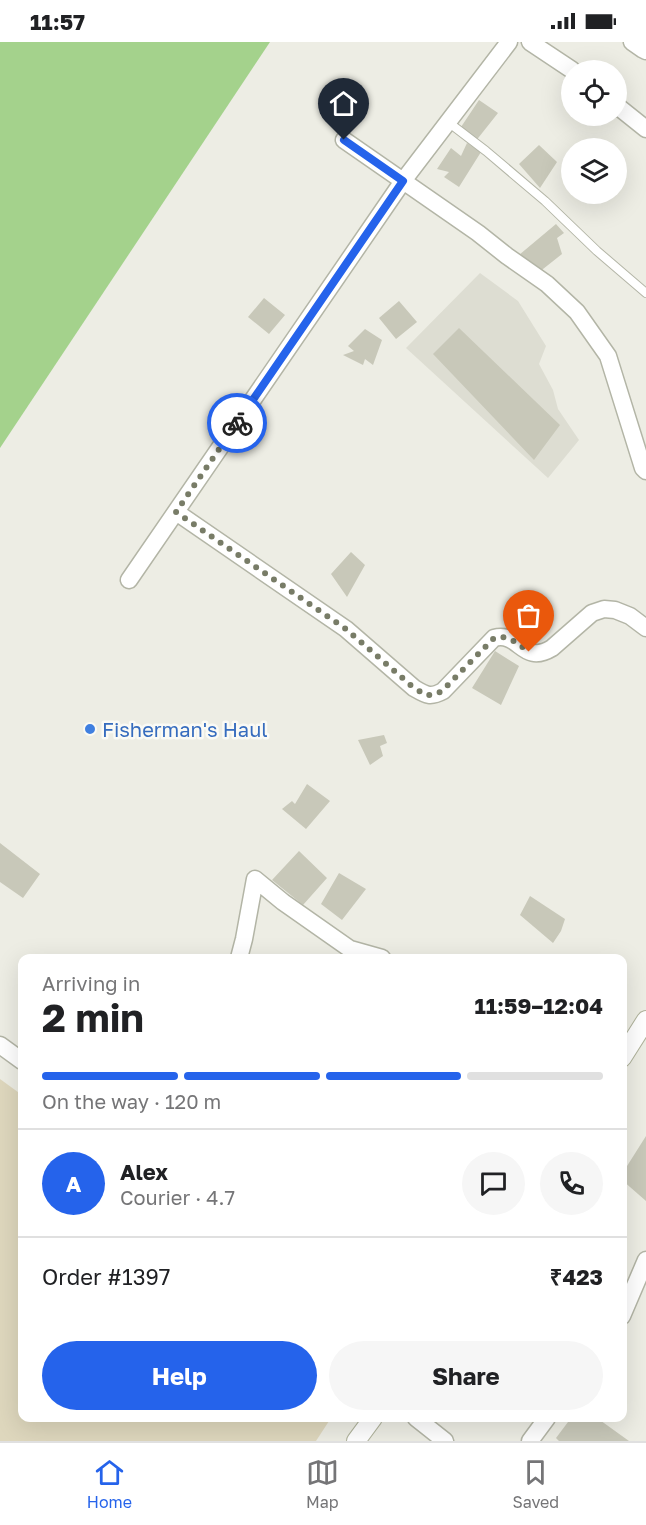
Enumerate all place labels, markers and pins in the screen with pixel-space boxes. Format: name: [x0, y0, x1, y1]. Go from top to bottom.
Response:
pin: [318, 78, 369, 140]
pin: [503, 590, 554, 652]
place label: Fisherman's Haul: [102, 717, 268, 741]
marker: Fisherman's Haul: [83, 722, 97, 736]

